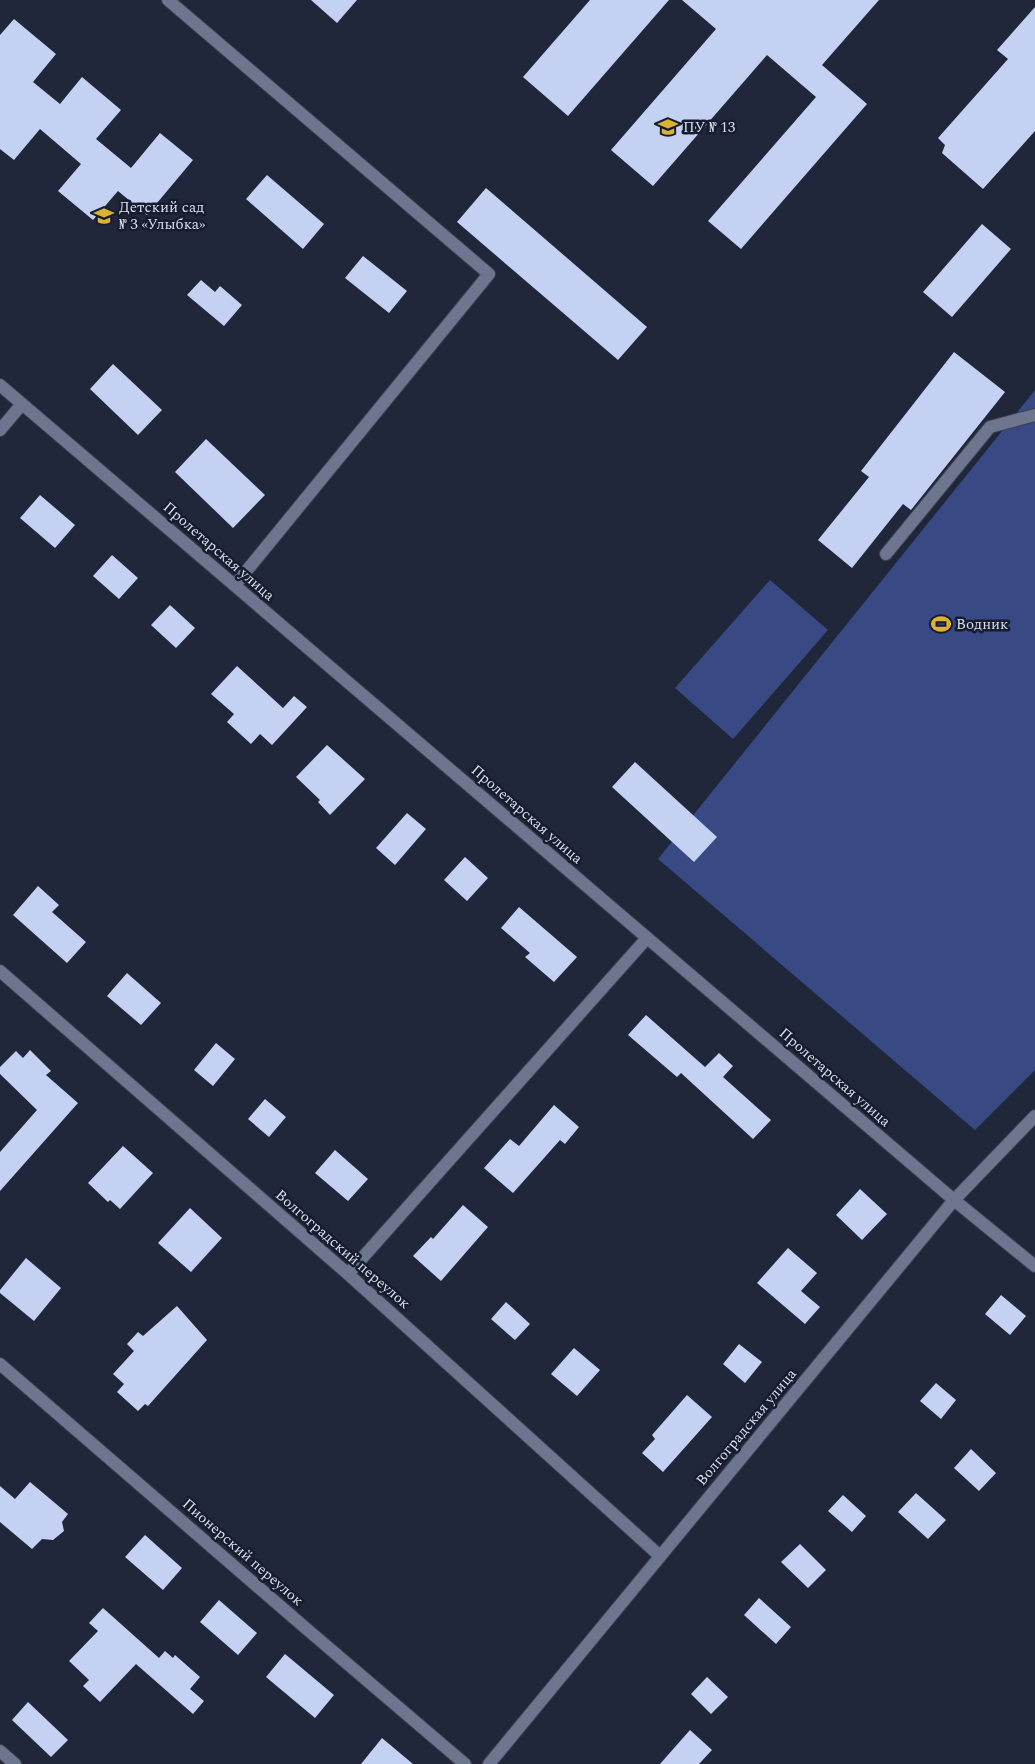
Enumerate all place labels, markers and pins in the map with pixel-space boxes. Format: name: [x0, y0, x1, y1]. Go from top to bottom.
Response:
school or university icon: ПУ № 13: [657, 116, 679, 138]
place label: ПУ № 13: [683, 116, 736, 139]
place label: Детский сад № 3 «Улыбка»: [119, 196, 206, 236]
school or university icon: Детский сад № 3 «Улыбка»: [93, 205, 115, 227]
sports icon: Водник: [930, 613, 952, 635]
place label: Водник: [956, 613, 1008, 636]

